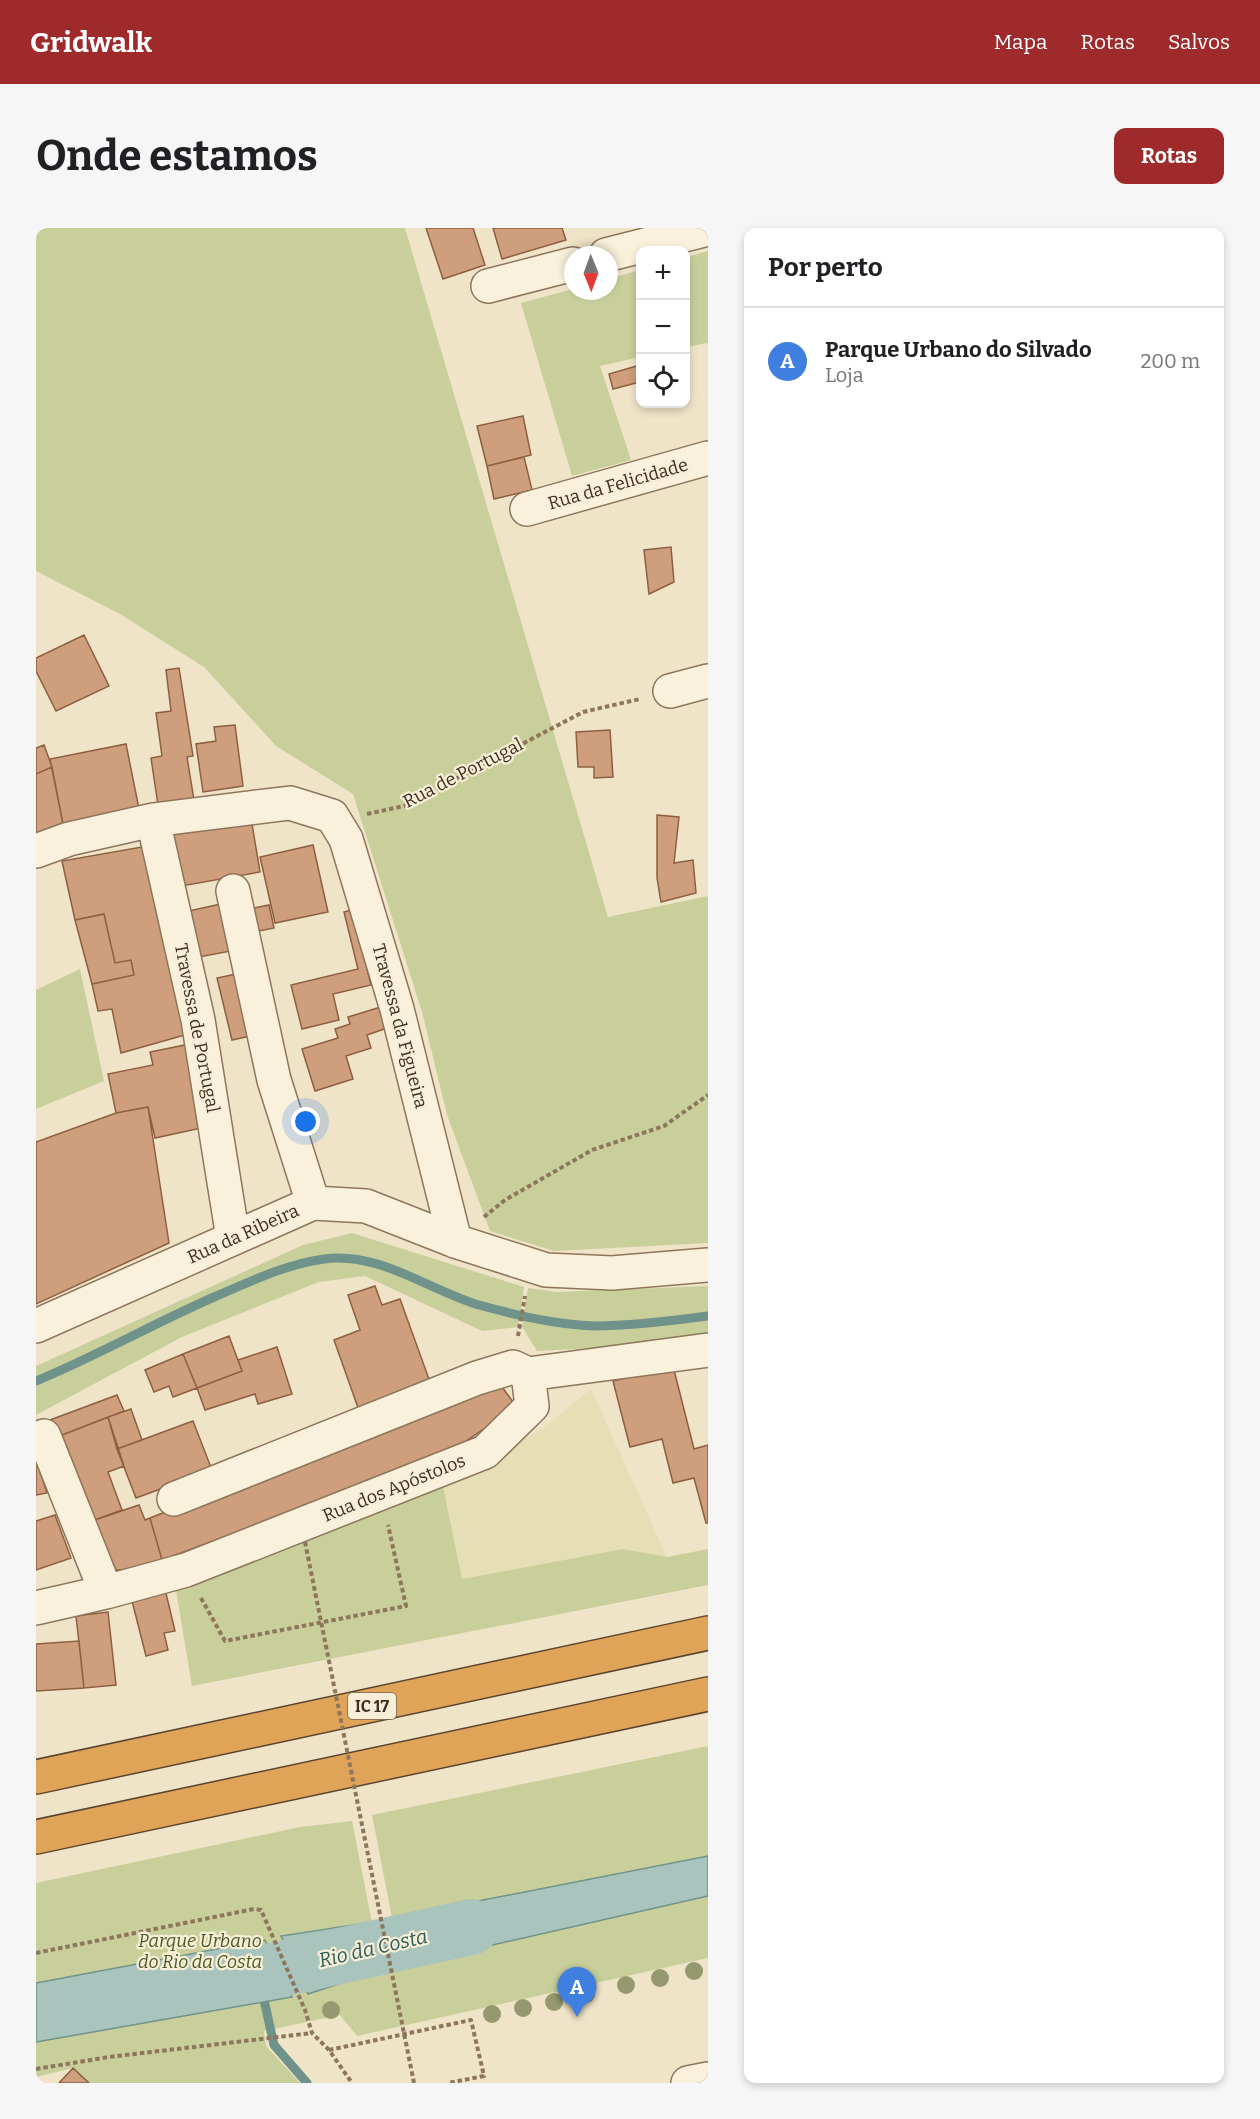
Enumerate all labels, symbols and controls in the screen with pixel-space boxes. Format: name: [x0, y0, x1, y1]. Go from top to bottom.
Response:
text: Gridwalk: [30, 26, 152, 59]
text: Mapa: [994, 29, 1048, 55]
text: Rotas: [1081, 29, 1135, 55]
text: Salvos: [1168, 29, 1230, 55]
button: Rotas: [1114, 128, 1224, 184]
text: Onde estamos: [36, 131, 318, 181]
north arrow: [564, 246, 618, 300]
map controls: [636, 246, 690, 408]
button: +: [636, 246, 690, 300]
text: Por perto: [768, 252, 883, 283]
button: −: [636, 300, 690, 354]
text: Parque Urbano do Silvado: [825, 336, 1092, 363]
text: A: [780, 349, 795, 373]
text: 200 m: [1140, 349, 1200, 373]
button: locate: [636, 354, 690, 408]
text: Loja: [825, 363, 864, 387]
street label: Rua da Felicidade: [545, 453, 691, 515]
street label: Rua de Portugal: [399, 733, 527, 813]
street label: Travessa da Figueira: [367, 941, 433, 1111]
street label: Travessa de Portugal: [170, 942, 224, 1114]
your location: [291, 1107, 320, 1136]
street label: Rua da Ribeira: [184, 1200, 302, 1268]
street label: Rua dos Apóstolos: [319, 1449, 469, 1527]
road number: IC 17: [348, 1693, 396, 1719]
water label: Rio da Costa: [316, 1924, 430, 1972]
park label: Parque Urbano do Rio da Costa: [138, 1930, 262, 1973]
pin: A: [558, 1968, 596, 2017]

